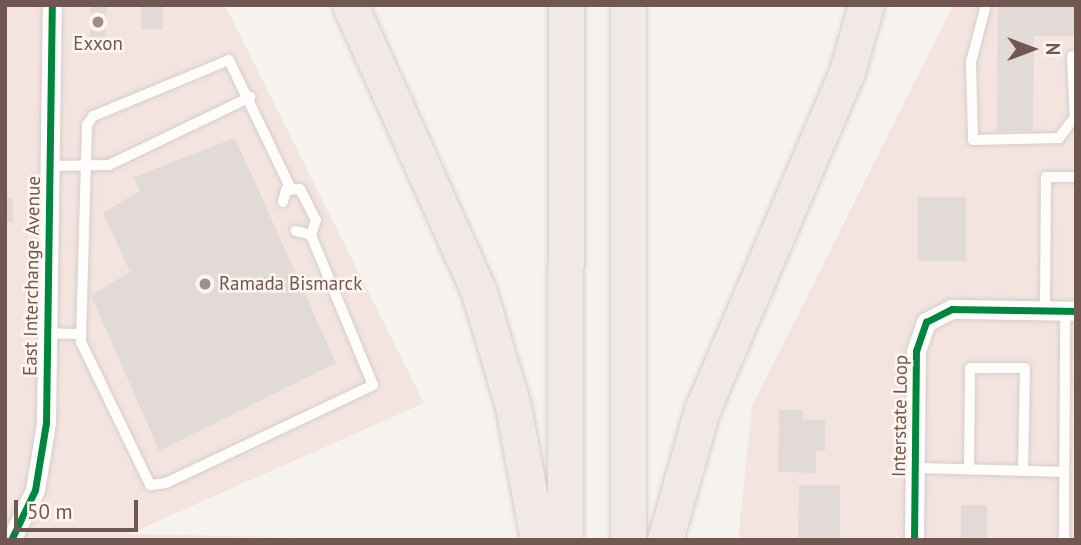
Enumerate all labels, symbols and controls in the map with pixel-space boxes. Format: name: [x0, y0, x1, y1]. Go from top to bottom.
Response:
marker: Exxon: [90, 14, 106, 30]
north arrow: [997, 14, 1067, 84]
place label: Exxon: [73, 33, 123, 55]
text: N: [1041, 43, 1065, 55]
street label: East Interchange Avenue: [19, 176, 45, 376]
place label: Ramada Bismarck: [219, 273, 362, 295]
marker: Ramada Bismarck: [197, 276, 213, 292]
street label: Interstate Loop: [888, 355, 912, 477]
scale bar: [18, 486, 142, 530]
text: 50 m: [27, 498, 73, 525]

